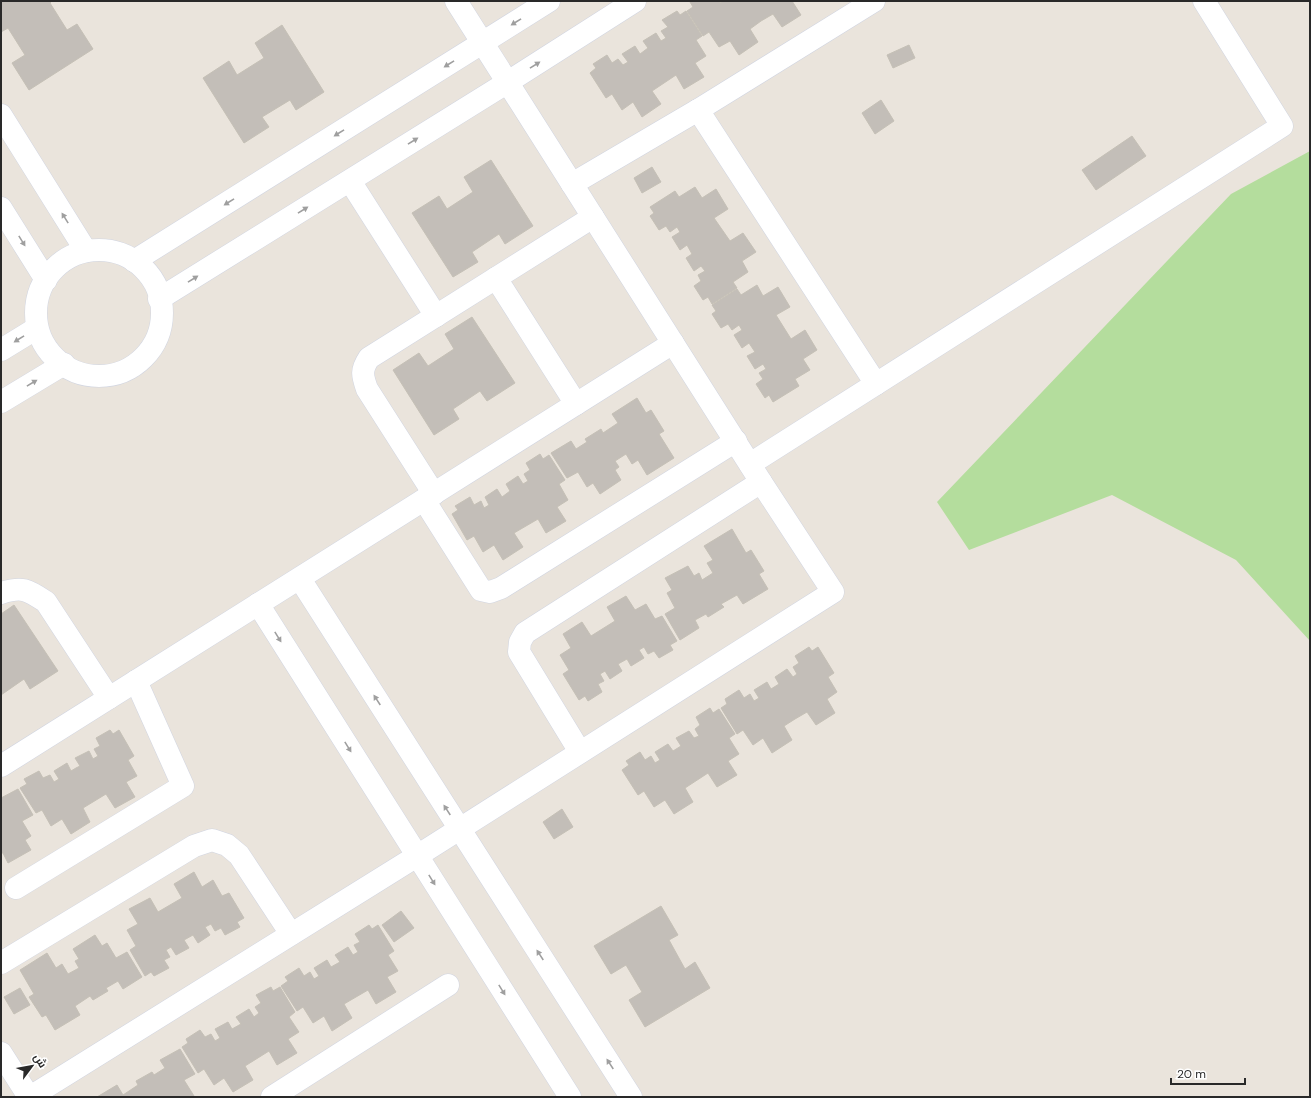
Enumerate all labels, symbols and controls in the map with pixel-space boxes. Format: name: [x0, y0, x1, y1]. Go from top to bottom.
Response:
one-way arrow: [510, 18, 522, 25]
one-way arrow: [443, 60, 455, 67]
one-way arrow: [530, 61, 540, 69]
one-way arrow: [333, 129, 345, 136]
one-way arrow: [408, 137, 418, 145]
one-way arrow: [223, 198, 235, 205]
one-way arrow: [298, 206, 308, 214]
one-way arrow: [62, 212, 69, 224]
one-way arrow: [18, 235, 25, 247]
one-way arrow: [187, 275, 198, 282]
one-way arrow: [14, 335, 24, 343]
one-way arrow: [26, 380, 38, 387]
one-way arrow: [275, 631, 282, 643]
one-way arrow: [373, 695, 381, 705]
one-way arrow: [344, 742, 352, 752]
one-way arrow: [443, 805, 451, 815]
one-way arrow: [429, 874, 436, 886]
one-way arrow: [536, 949, 544, 960]
one-way arrow: [498, 985, 506, 995]
north arrow: [12, 1046, 52, 1086]
text: ش: [31, 1051, 50, 1070]
one-way arrow: [606, 1058, 613, 1070]
scale bar: [1171, 1060, 1245, 1086]
text: 20 m: [1177, 1066, 1206, 1082]

